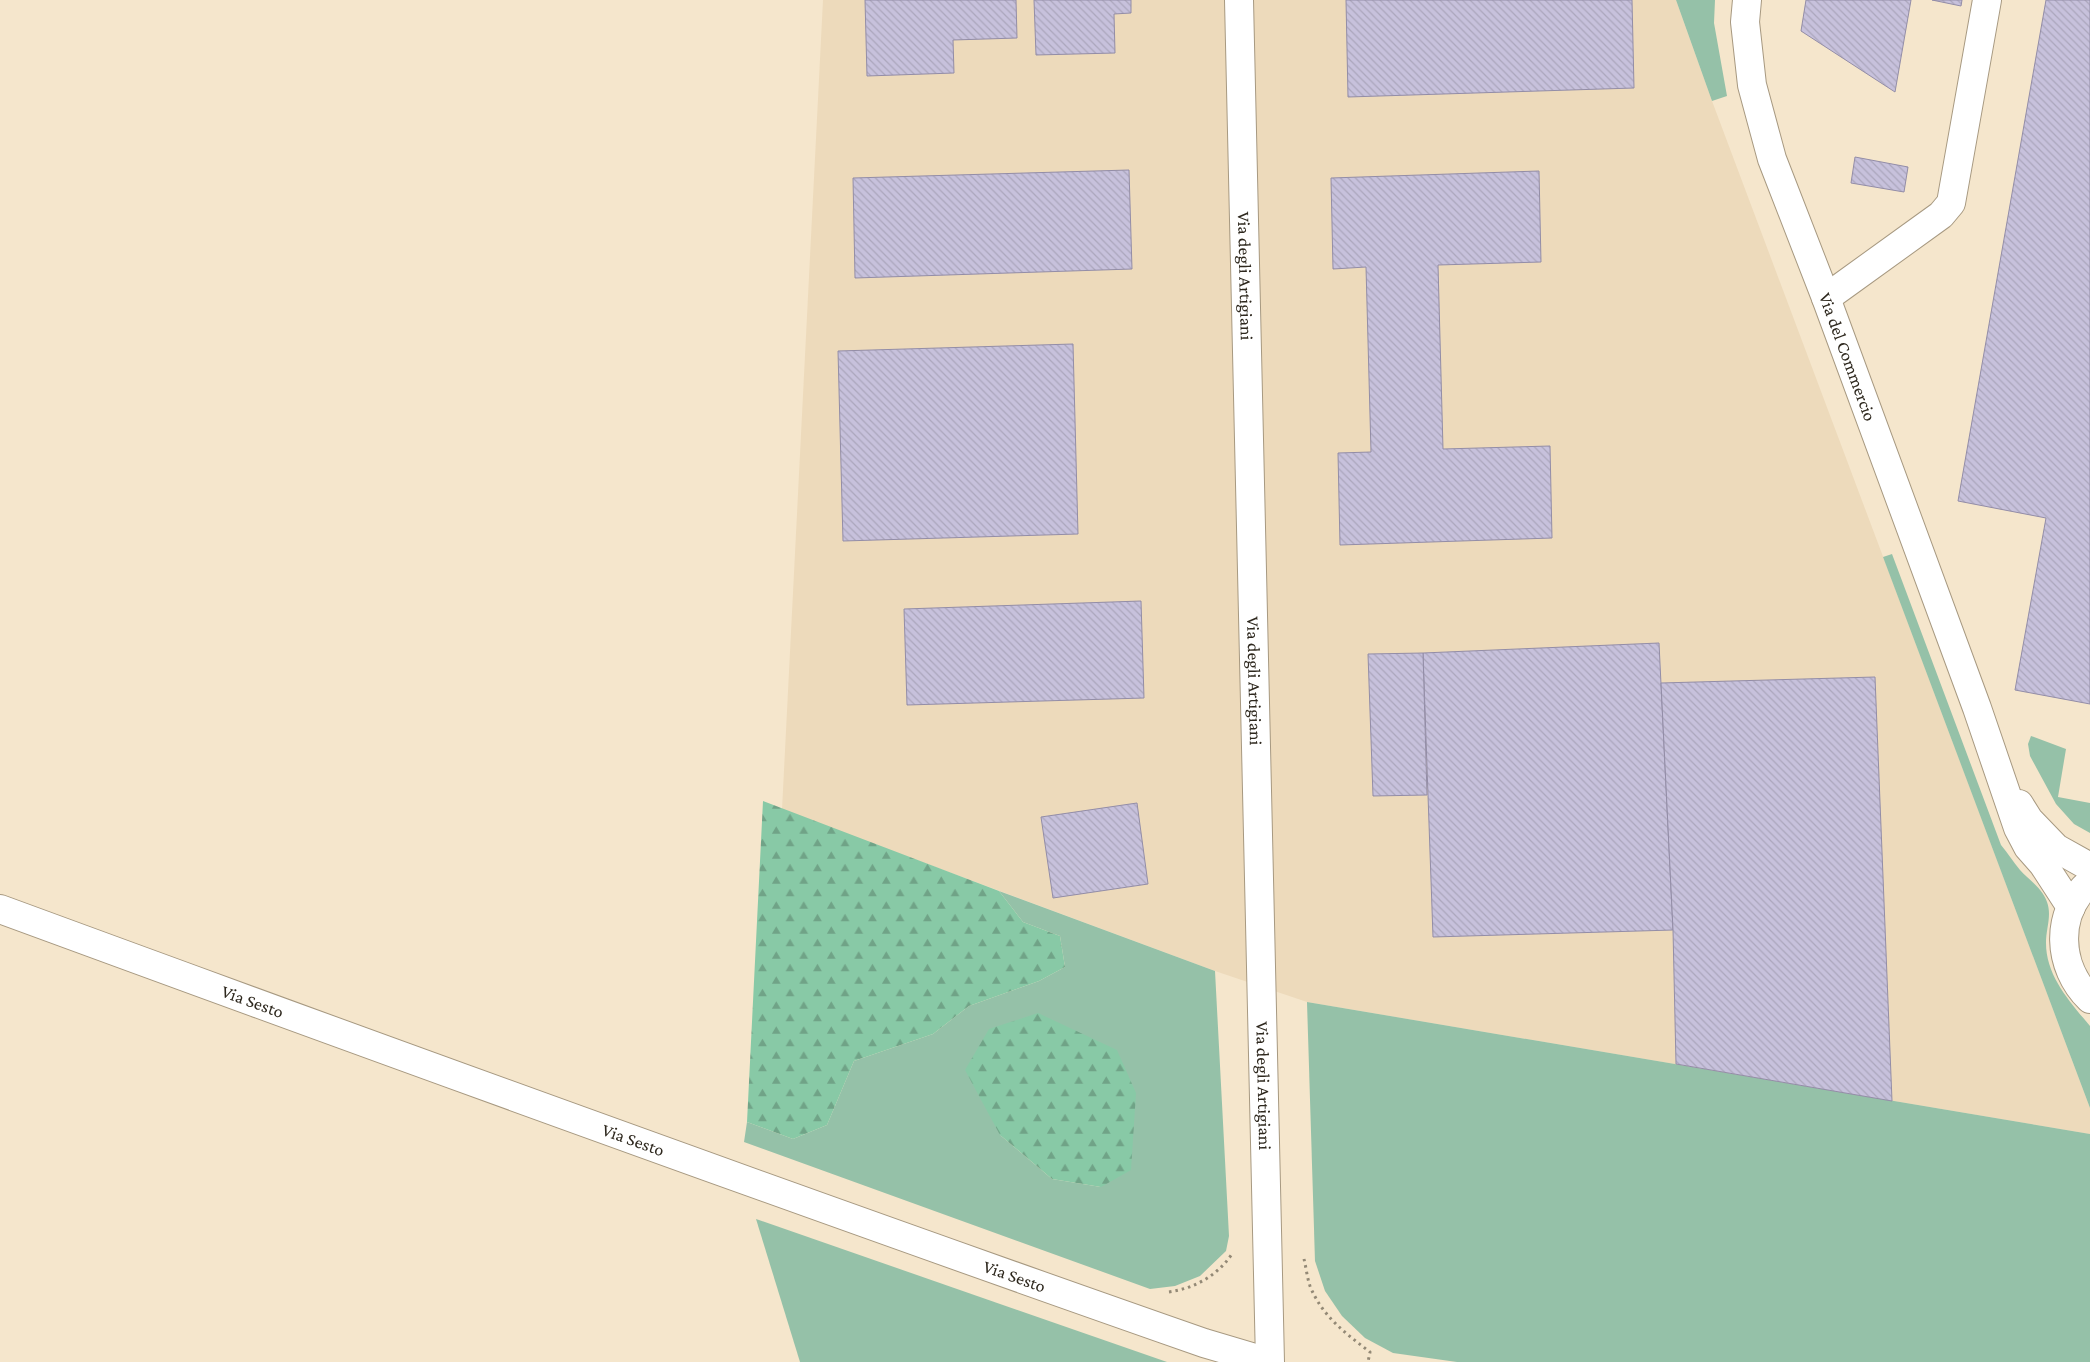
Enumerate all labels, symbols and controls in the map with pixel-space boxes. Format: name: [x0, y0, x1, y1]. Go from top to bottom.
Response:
street label: Via degli Artigiani: [1234, 211, 1257, 341]
street label: Via del Commercio: [1815, 290, 1880, 424]
street label: Via degli Artigiani: [1243, 616, 1266, 746]
street label: Via Sesto: [219, 981, 286, 1022]
street label: Via degli Artigiani: [1252, 1021, 1275, 1151]
street label: Via Sesto: [599, 1120, 667, 1160]
street label: Via Sesto: [981, 1256, 1048, 1297]

